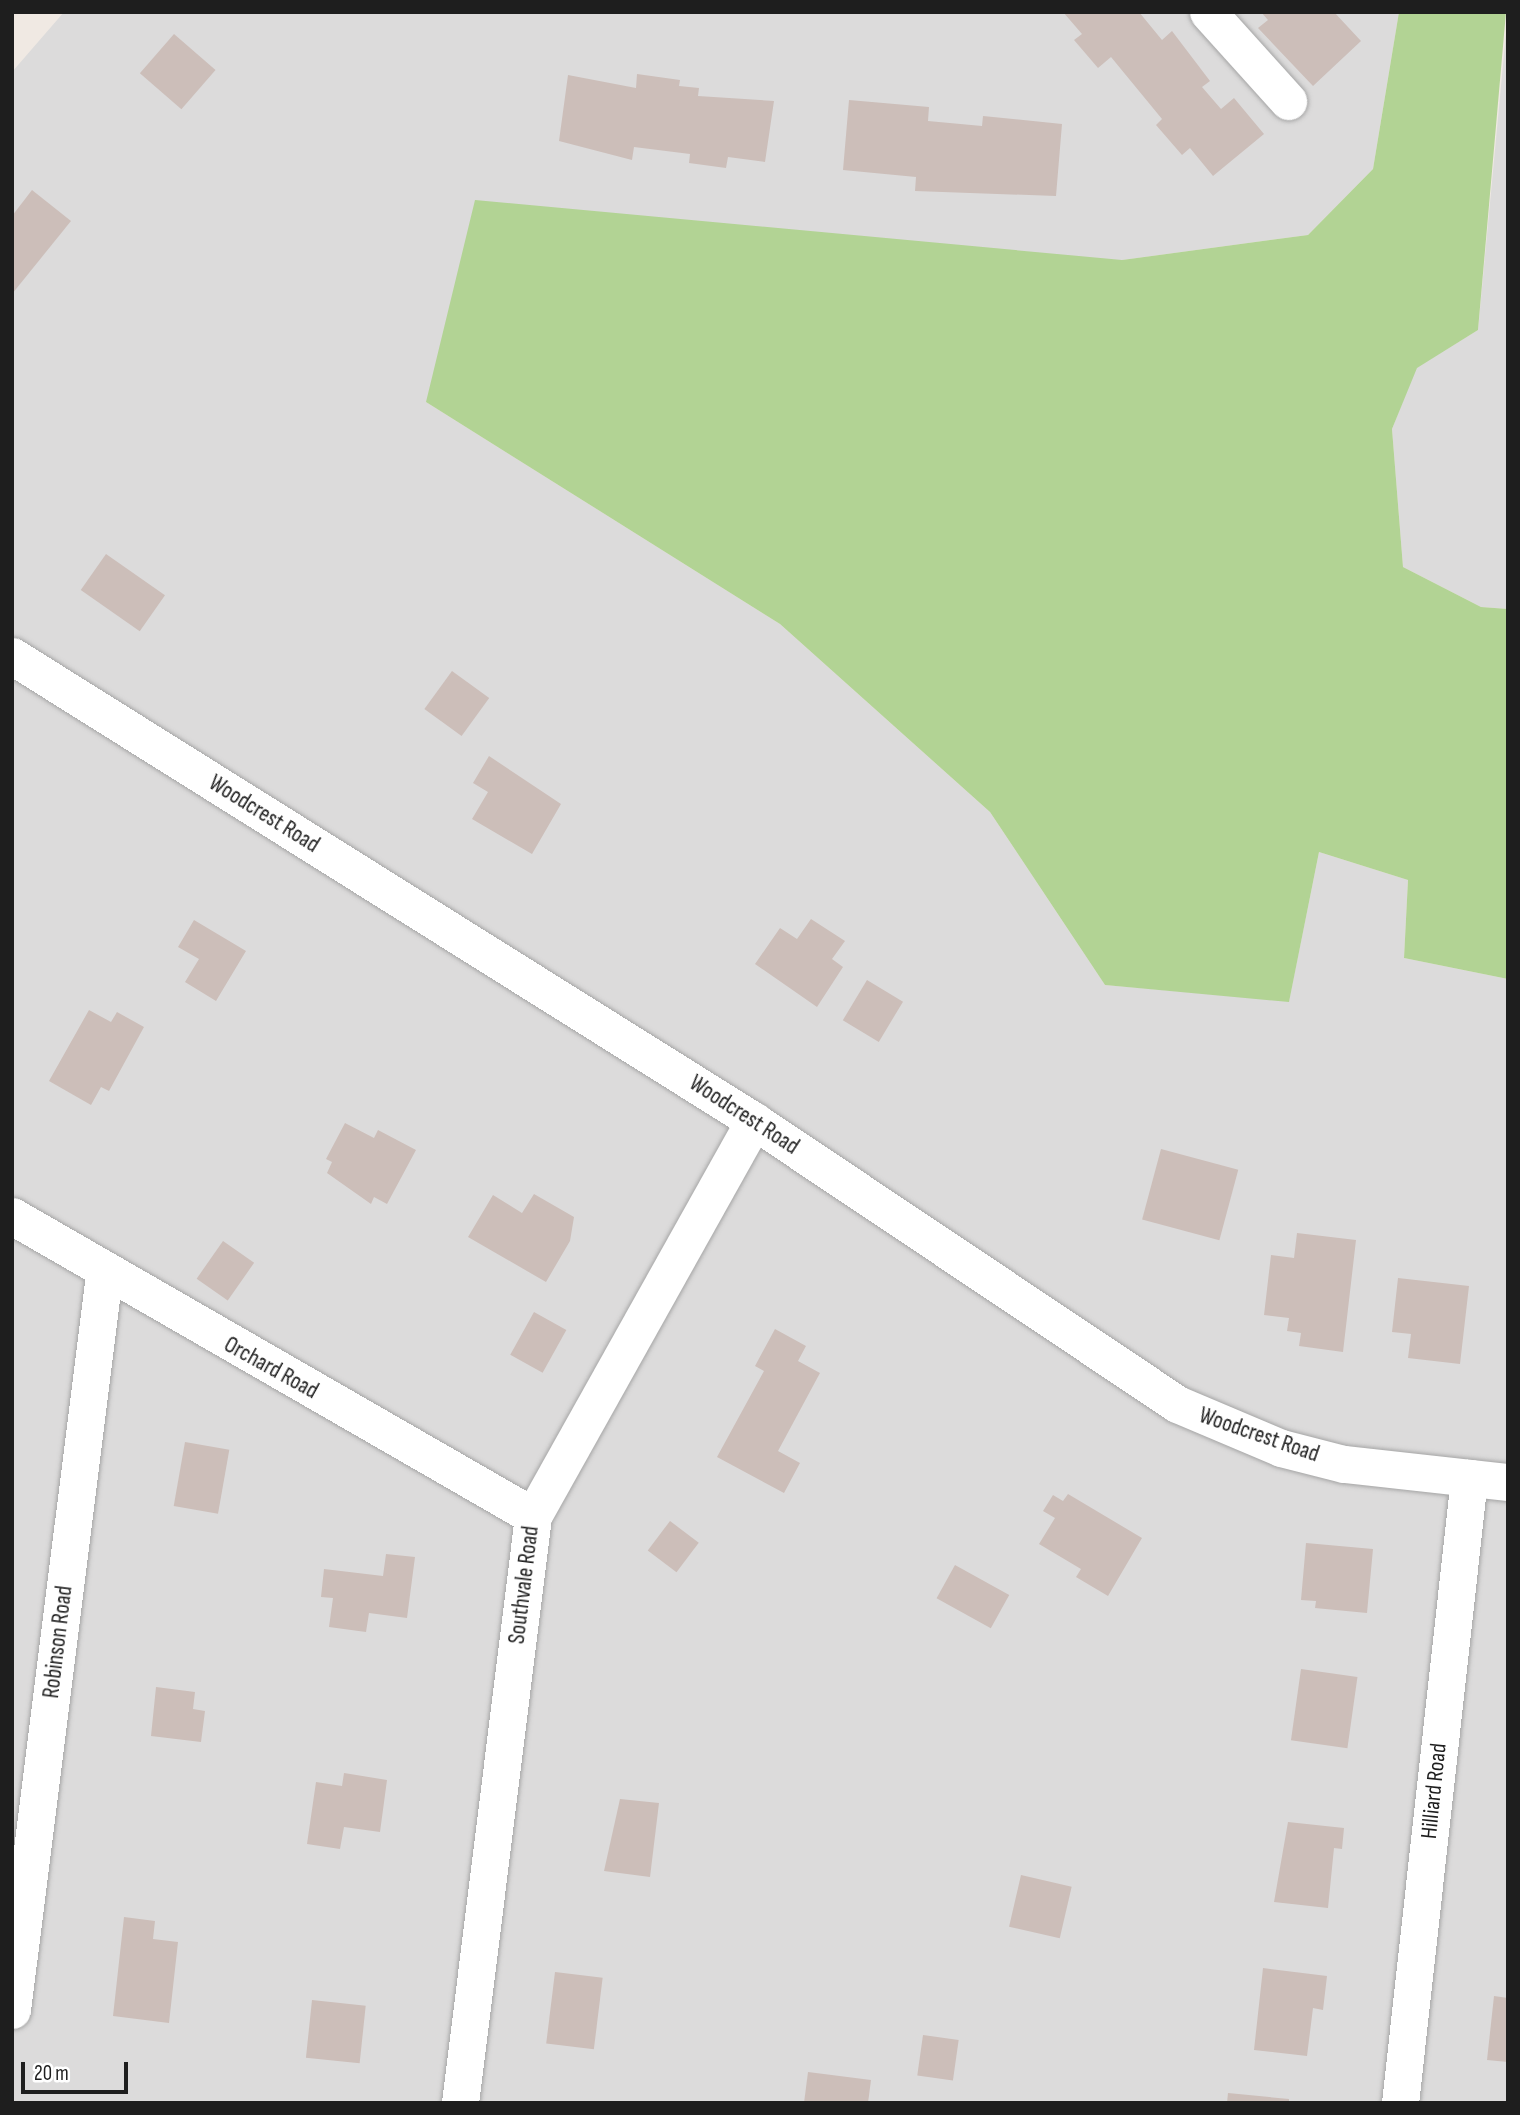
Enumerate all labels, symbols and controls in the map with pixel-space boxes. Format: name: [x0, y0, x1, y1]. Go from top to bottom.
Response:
street label: Woodcrest Road: [204, 769, 324, 859]
street label: Woodcrest Road: [684, 1069, 804, 1161]
street label: Orchard Road: [219, 1331, 323, 1405]
street label: Woodcrest Road: [1195, 1402, 1323, 1468]
street label: Southvale Road: [503, 1524, 545, 1646]
street label: Robinson Road: [37, 1584, 79, 1700]
street label: Hilliard Road: [1415, 1742, 1453, 1840]
scale bar: [24, 2048, 131, 2092]
text: 20 m: [34, 2061, 69, 2086]

